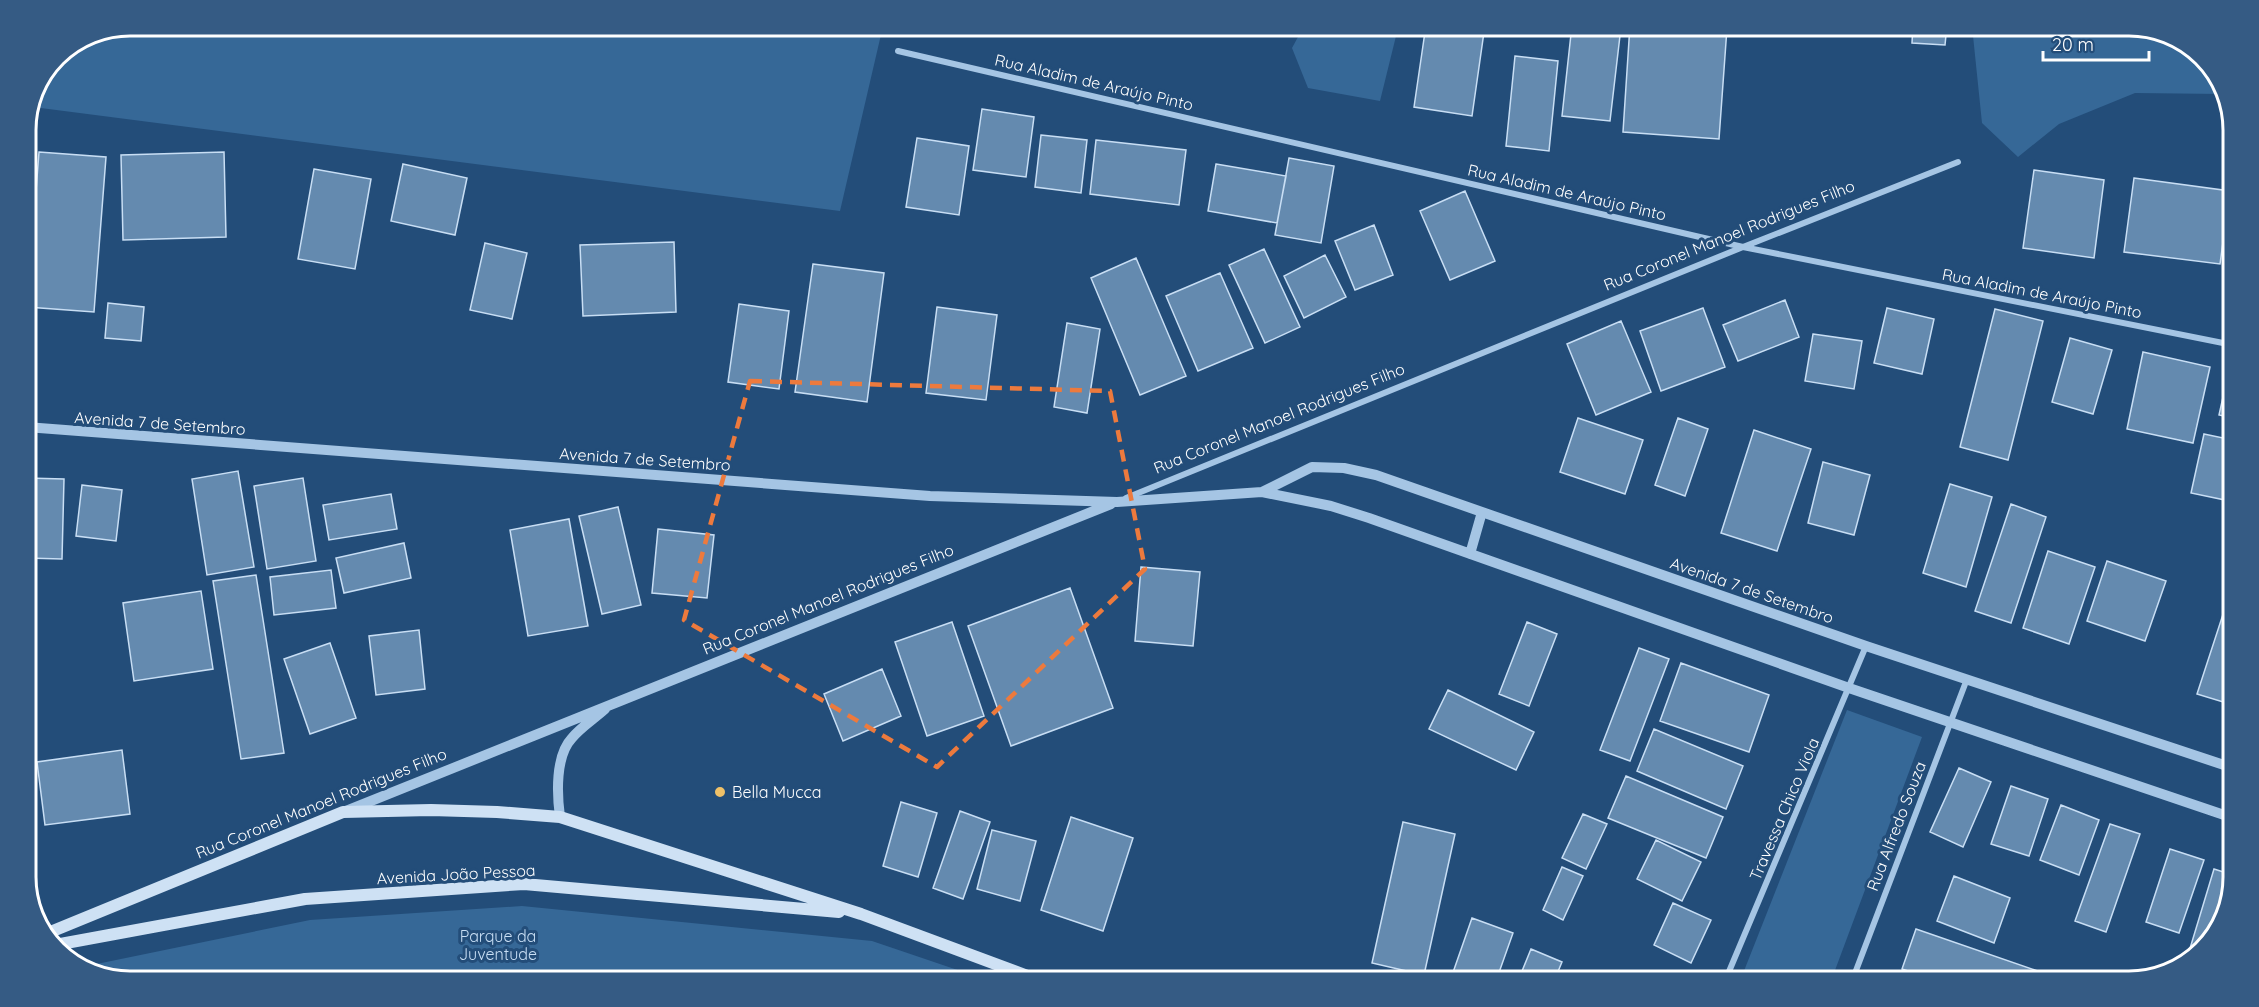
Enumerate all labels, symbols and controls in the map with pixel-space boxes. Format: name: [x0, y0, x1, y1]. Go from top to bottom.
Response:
scale bar: [2043, 24, 2150, 62]
text: 20 m: [2052, 33, 2094, 56]
street label: Rua Aladim de Araújo Pinto: [993, 49, 1195, 115]
street label: Rua Aladim de Araújo Pinto: [1466, 159, 1668, 225]
street label: Rua Coronel Manoel Rodrigues Filho: [1601, 175, 1857, 295]
street label: Rua Aladim de Araújo Pinto: [1940, 264, 2144, 322]
street label: Rua Coronel Manoel Rodrigues Filho: [1151, 358, 1407, 478]
street label: Avenida 7 de Setembro: [74, 407, 246, 439]
street label: Avenida 7 de Setembro: [559, 443, 731, 475]
street label: Rua Coronel Manoel Rodrigues Filho: [700, 539, 956, 659]
street label: Avenida 7 de Setembro: [1668, 553, 1836, 627]
street label: Travessa Chico Viola: [1745, 735, 1823, 883]
street label: Rua Coronel Manoel Rodrigues Filho: [193, 743, 449, 863]
street label: Rua Alfredo Souza: [1862, 758, 1930, 894]
place label: Bella Mucca: [732, 782, 821, 802]
marker: Bella Mucca: [713, 785, 727, 799]
street label: Avenida João Pessoa: [376, 860, 536, 888]
park label: Parque da Juventude: [459, 926, 537, 964]

